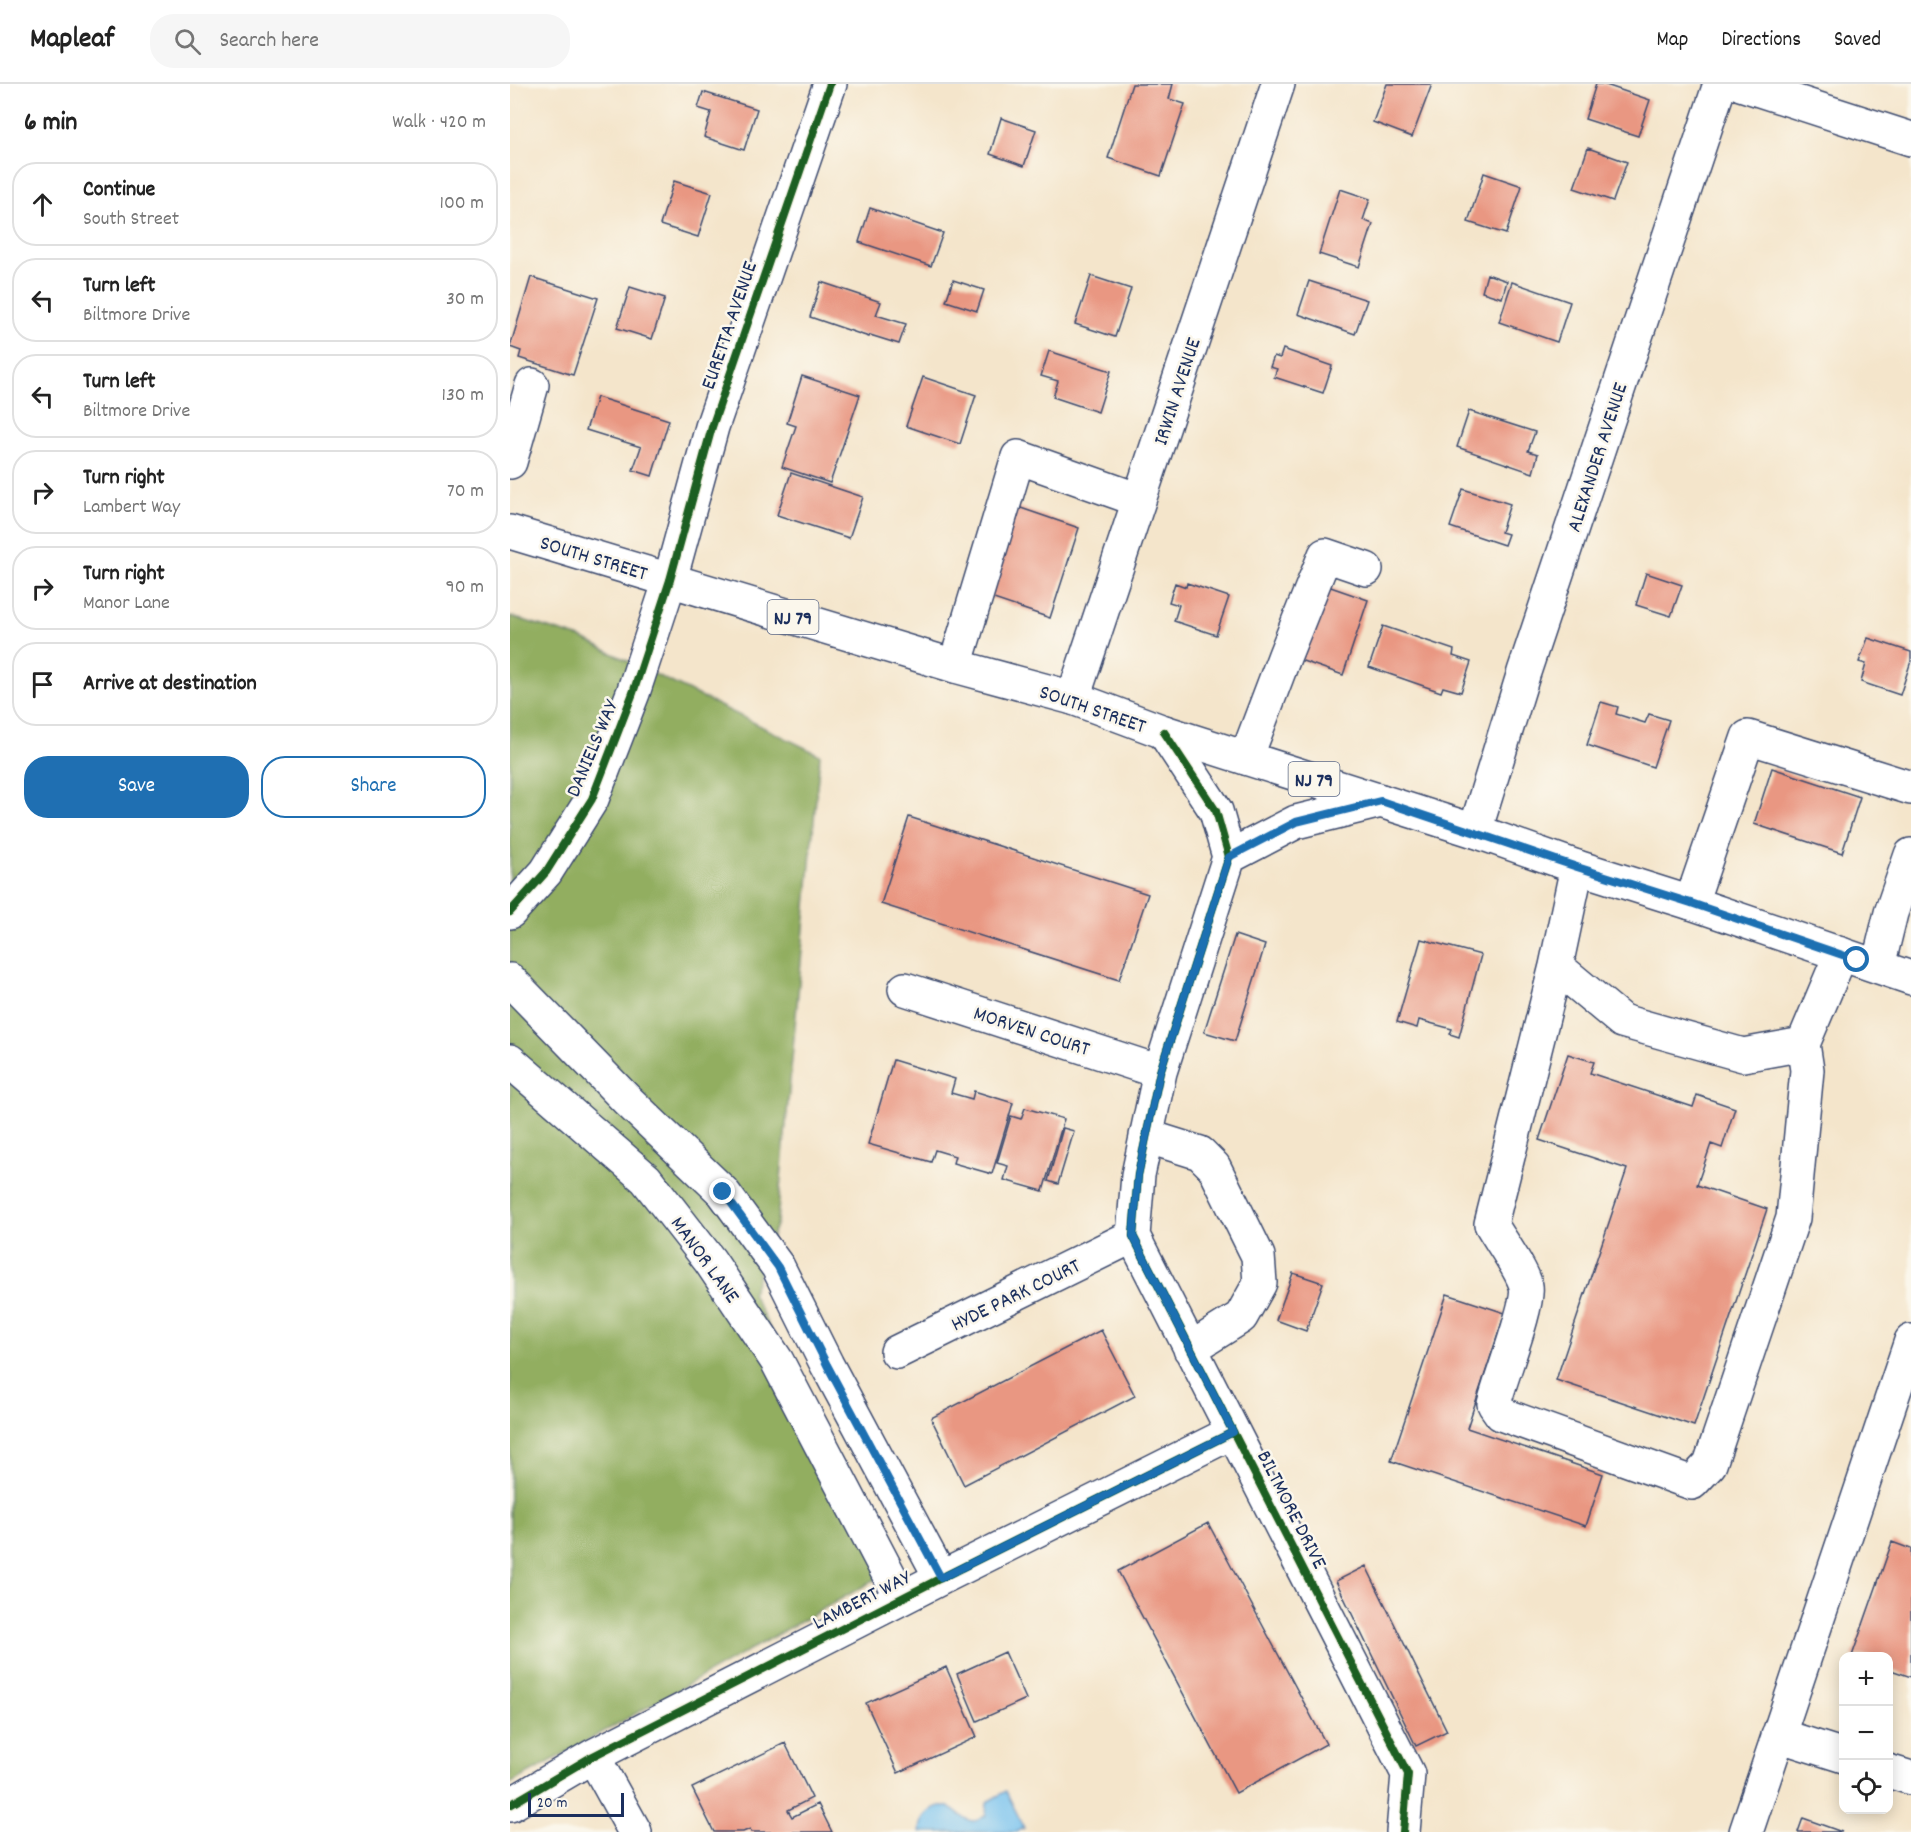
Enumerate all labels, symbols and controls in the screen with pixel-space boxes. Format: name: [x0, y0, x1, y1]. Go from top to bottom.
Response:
search box: [150, 14, 570, 68]
text: Mapleaf: [30, 21, 114, 61]
icon: search: [171, 25, 204, 58]
text: Search here: [219, 26, 319, 57]
text: Map: [1657, 26, 1688, 56]
text: Directions: [1721, 26, 1801, 56]
text: Saved: [1834, 26, 1881, 56]
text: 6 min: [24, 105, 77, 142]
text: Walk · 420 m: [392, 109, 486, 137]
text: Continue: [83, 175, 155, 206]
icon: ahead: [26, 188, 59, 221]
text: 100 m: [440, 190, 484, 218]
text: South Street: [83, 206, 179, 234]
street label: EURETTA AVENUE: [695, 257, 767, 394]
text: Turn left: [83, 271, 155, 302]
icon: left: [26, 284, 59, 317]
text: 30 m: [446, 286, 484, 314]
text: Biltmore Drive: [83, 302, 190, 330]
street label: IRWIN AVENUE: [1147, 334, 1211, 450]
text: Turn left: [83, 367, 155, 398]
street label: ALEXANDER AVENUE: [1561, 379, 1637, 536]
icon: left: [26, 380, 59, 413]
text: 130 m: [442, 382, 484, 410]
text: Biltmore Drive: [83, 398, 190, 426]
text: Turn right: [83, 463, 165, 494]
icon: right: [26, 476, 59, 509]
text: 70 m: [447, 478, 484, 506]
text: Lambert Way: [83, 494, 180, 522]
street label: SOUTH STREET: [536, 529, 651, 591]
text: Turn right: [83, 559, 165, 590]
icon: right: [26, 572, 59, 605]
text: 90 m: [446, 574, 484, 602]
text: Manor Lane: [83, 590, 170, 618]
road number: NJ 79: [768, 600, 818, 634]
icon: arrive: [26, 668, 59, 701]
text: Arrive at destination: [83, 669, 257, 700]
street label: SOUTH STREET: [1035, 679, 1150, 743]
street label: DANIELS WAY: [560, 695, 628, 802]
button: Save: [24, 756, 249, 818]
button: Share: [261, 756, 486, 818]
road number: NJ 79: [1288, 762, 1340, 796]
route start: [1843, 946, 1869, 972]
street label: MORVEN COURT: [969, 1000, 1094, 1066]
route end: [709, 1178, 735, 1204]
street label: MANOR LANE: [662, 1211, 746, 1311]
street label: HYDE PARK COURT: [947, 1252, 1087, 1341]
street label: BILTMORE DRIVE: [1248, 1446, 1333, 1575]
street label: LAMBERT WAY: [808, 1564, 918, 1639]
map controls: [1839, 1652, 1893, 1814]
button: +: [1839, 1652, 1893, 1706]
button: −: [1839, 1706, 1893, 1760]
button: locate: [1839, 1760, 1893, 1814]
scale bar: [528, 1790, 624, 1818]
text: 20 m: [537, 1792, 567, 1815]

